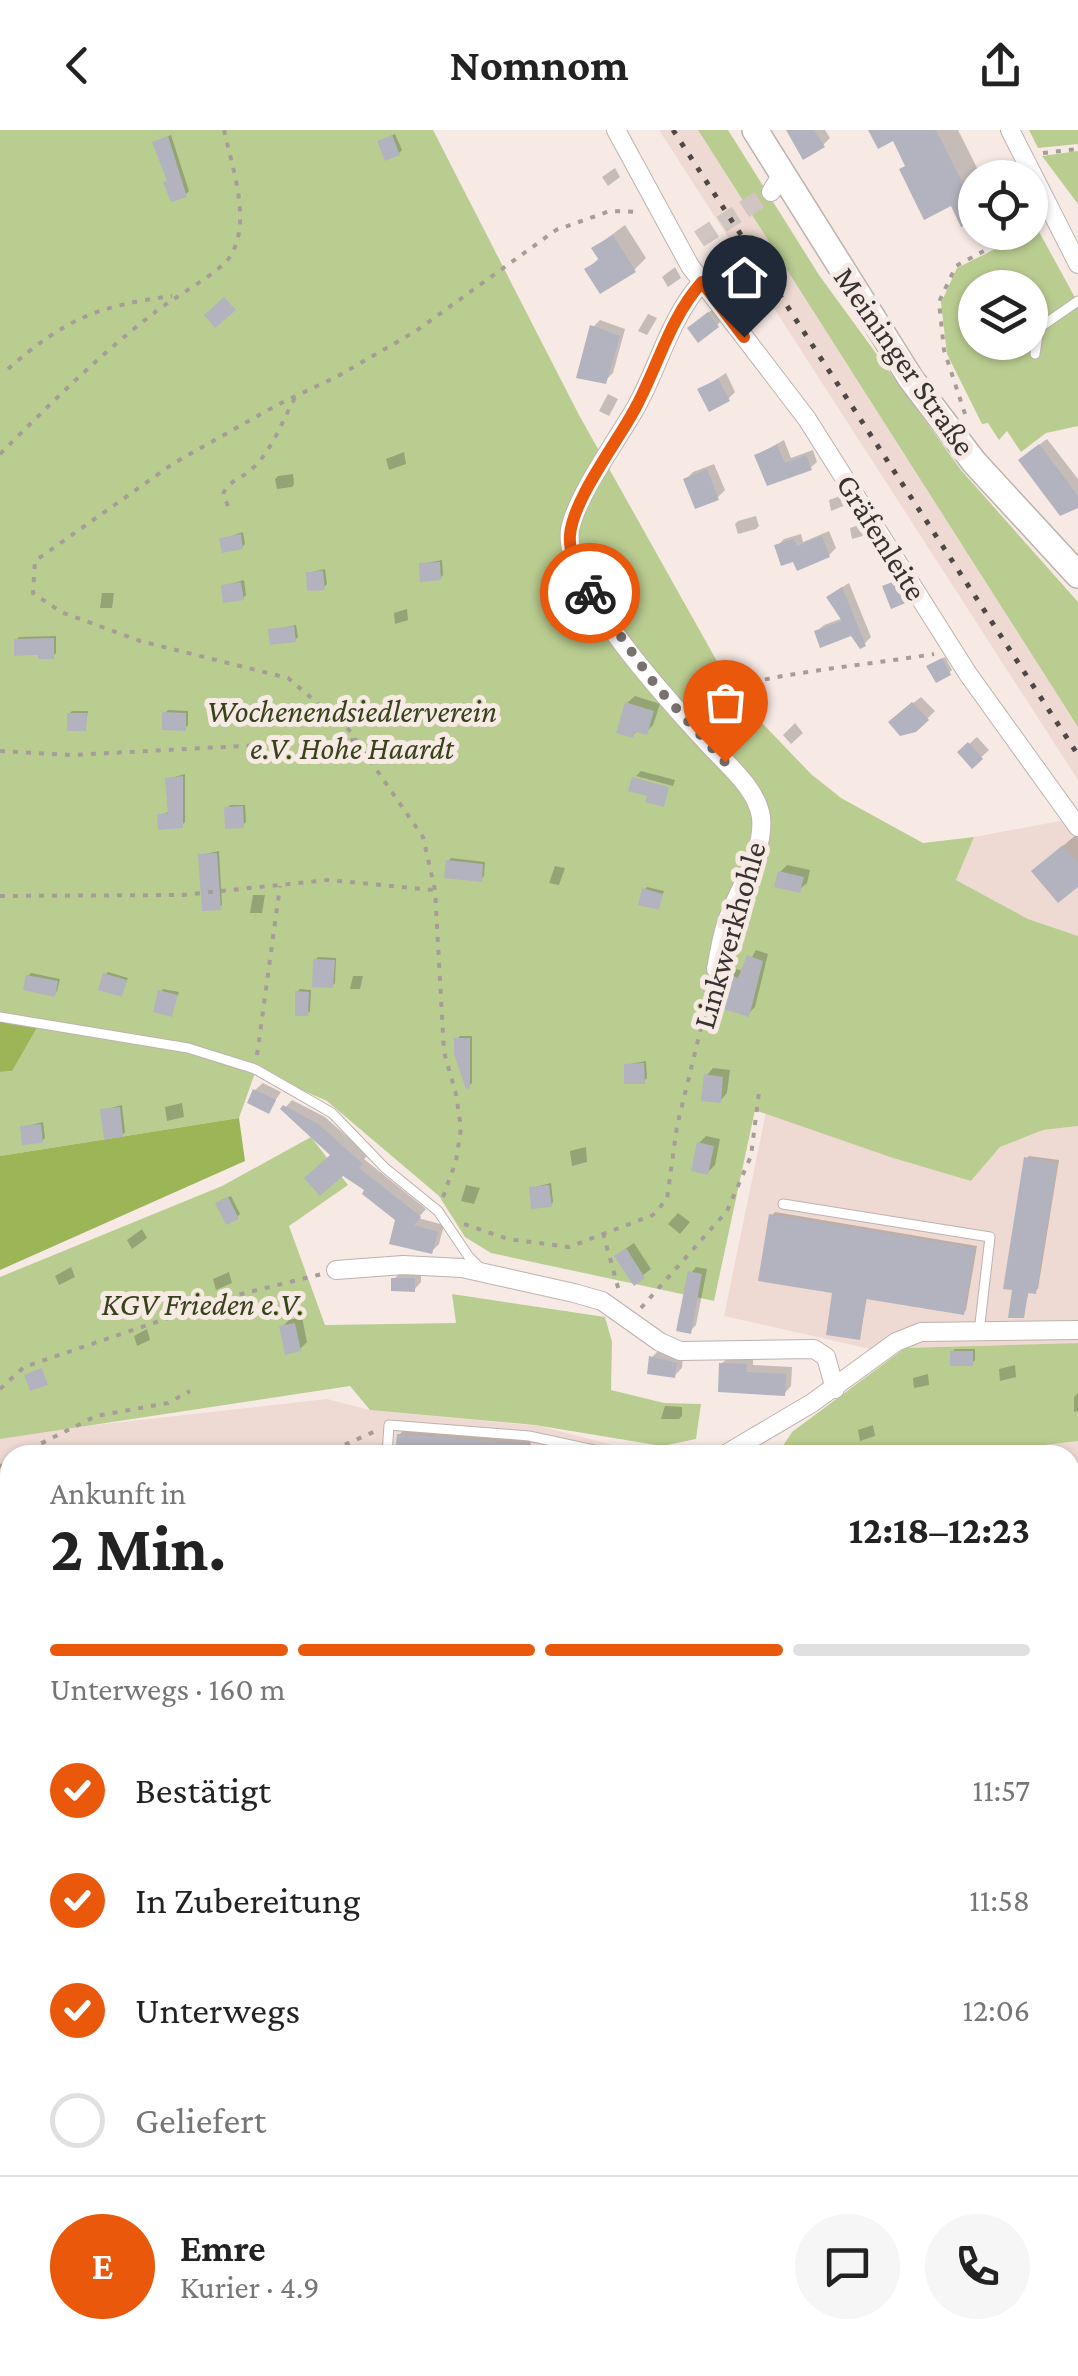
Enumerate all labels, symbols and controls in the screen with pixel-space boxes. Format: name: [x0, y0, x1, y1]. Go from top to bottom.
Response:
icon: back: [50, 38, 105, 93]
icon: share: [973, 38, 1028, 93]
text: Nomnom: [449, 40, 629, 90]
map controls: [958, 160, 1048, 360]
button: locate: [958, 160, 1048, 250]
pin: [702, 235, 787, 338]
icon: home: [717, 250, 772, 305]
street label: Meininger Straße: [827, 260, 983, 462]
button: layers: [958, 270, 1048, 360]
street label: Gräfenleite: [829, 467, 935, 607]
courier: [540, 543, 640, 643]
icon: bike: [563, 566, 618, 621]
pin: [683, 660, 768, 763]
icon: bag: [698, 675, 753, 730]
park label: Wochenendsiedlerverein e.V. Hohe Haardt: [207, 693, 497, 766]
street label: Linkwerkhohle: [685, 837, 773, 1033]
park label: KGV Frieden e.V.: [102, 1286, 305, 1322]
text: Ankunft in: [50, 1475, 186, 1511]
text: 12:18–12:23: [849, 1509, 1030, 1551]
text: 2 Min.: [50, 1512, 226, 1584]
text: Unterwegs · 160 m: [50, 1671, 285, 1707]
icon: check: [50, 1763, 105, 1818]
text: Bestätigt: [135, 1769, 271, 1811]
text: 11:57: [973, 1772, 1030, 1808]
icon: check: [50, 1873, 105, 1928]
text: In Zubereitung: [135, 1879, 361, 1921]
text: 11:58: [969, 1882, 1030, 1918]
icon: check: [50, 1983, 105, 2038]
text: Unterwegs: [135, 1989, 300, 2031]
text: 12:06: [962, 1992, 1030, 2028]
text: Geliefert: [135, 2099, 266, 2141]
button: chat: [795, 2214, 900, 2319]
button: phone: [925, 2214, 1030, 2319]
text: Emre: [180, 2227, 266, 2269]
text: E: [92, 2245, 113, 2287]
text: Kurier · 4.9: [180, 2269, 320, 2305]

